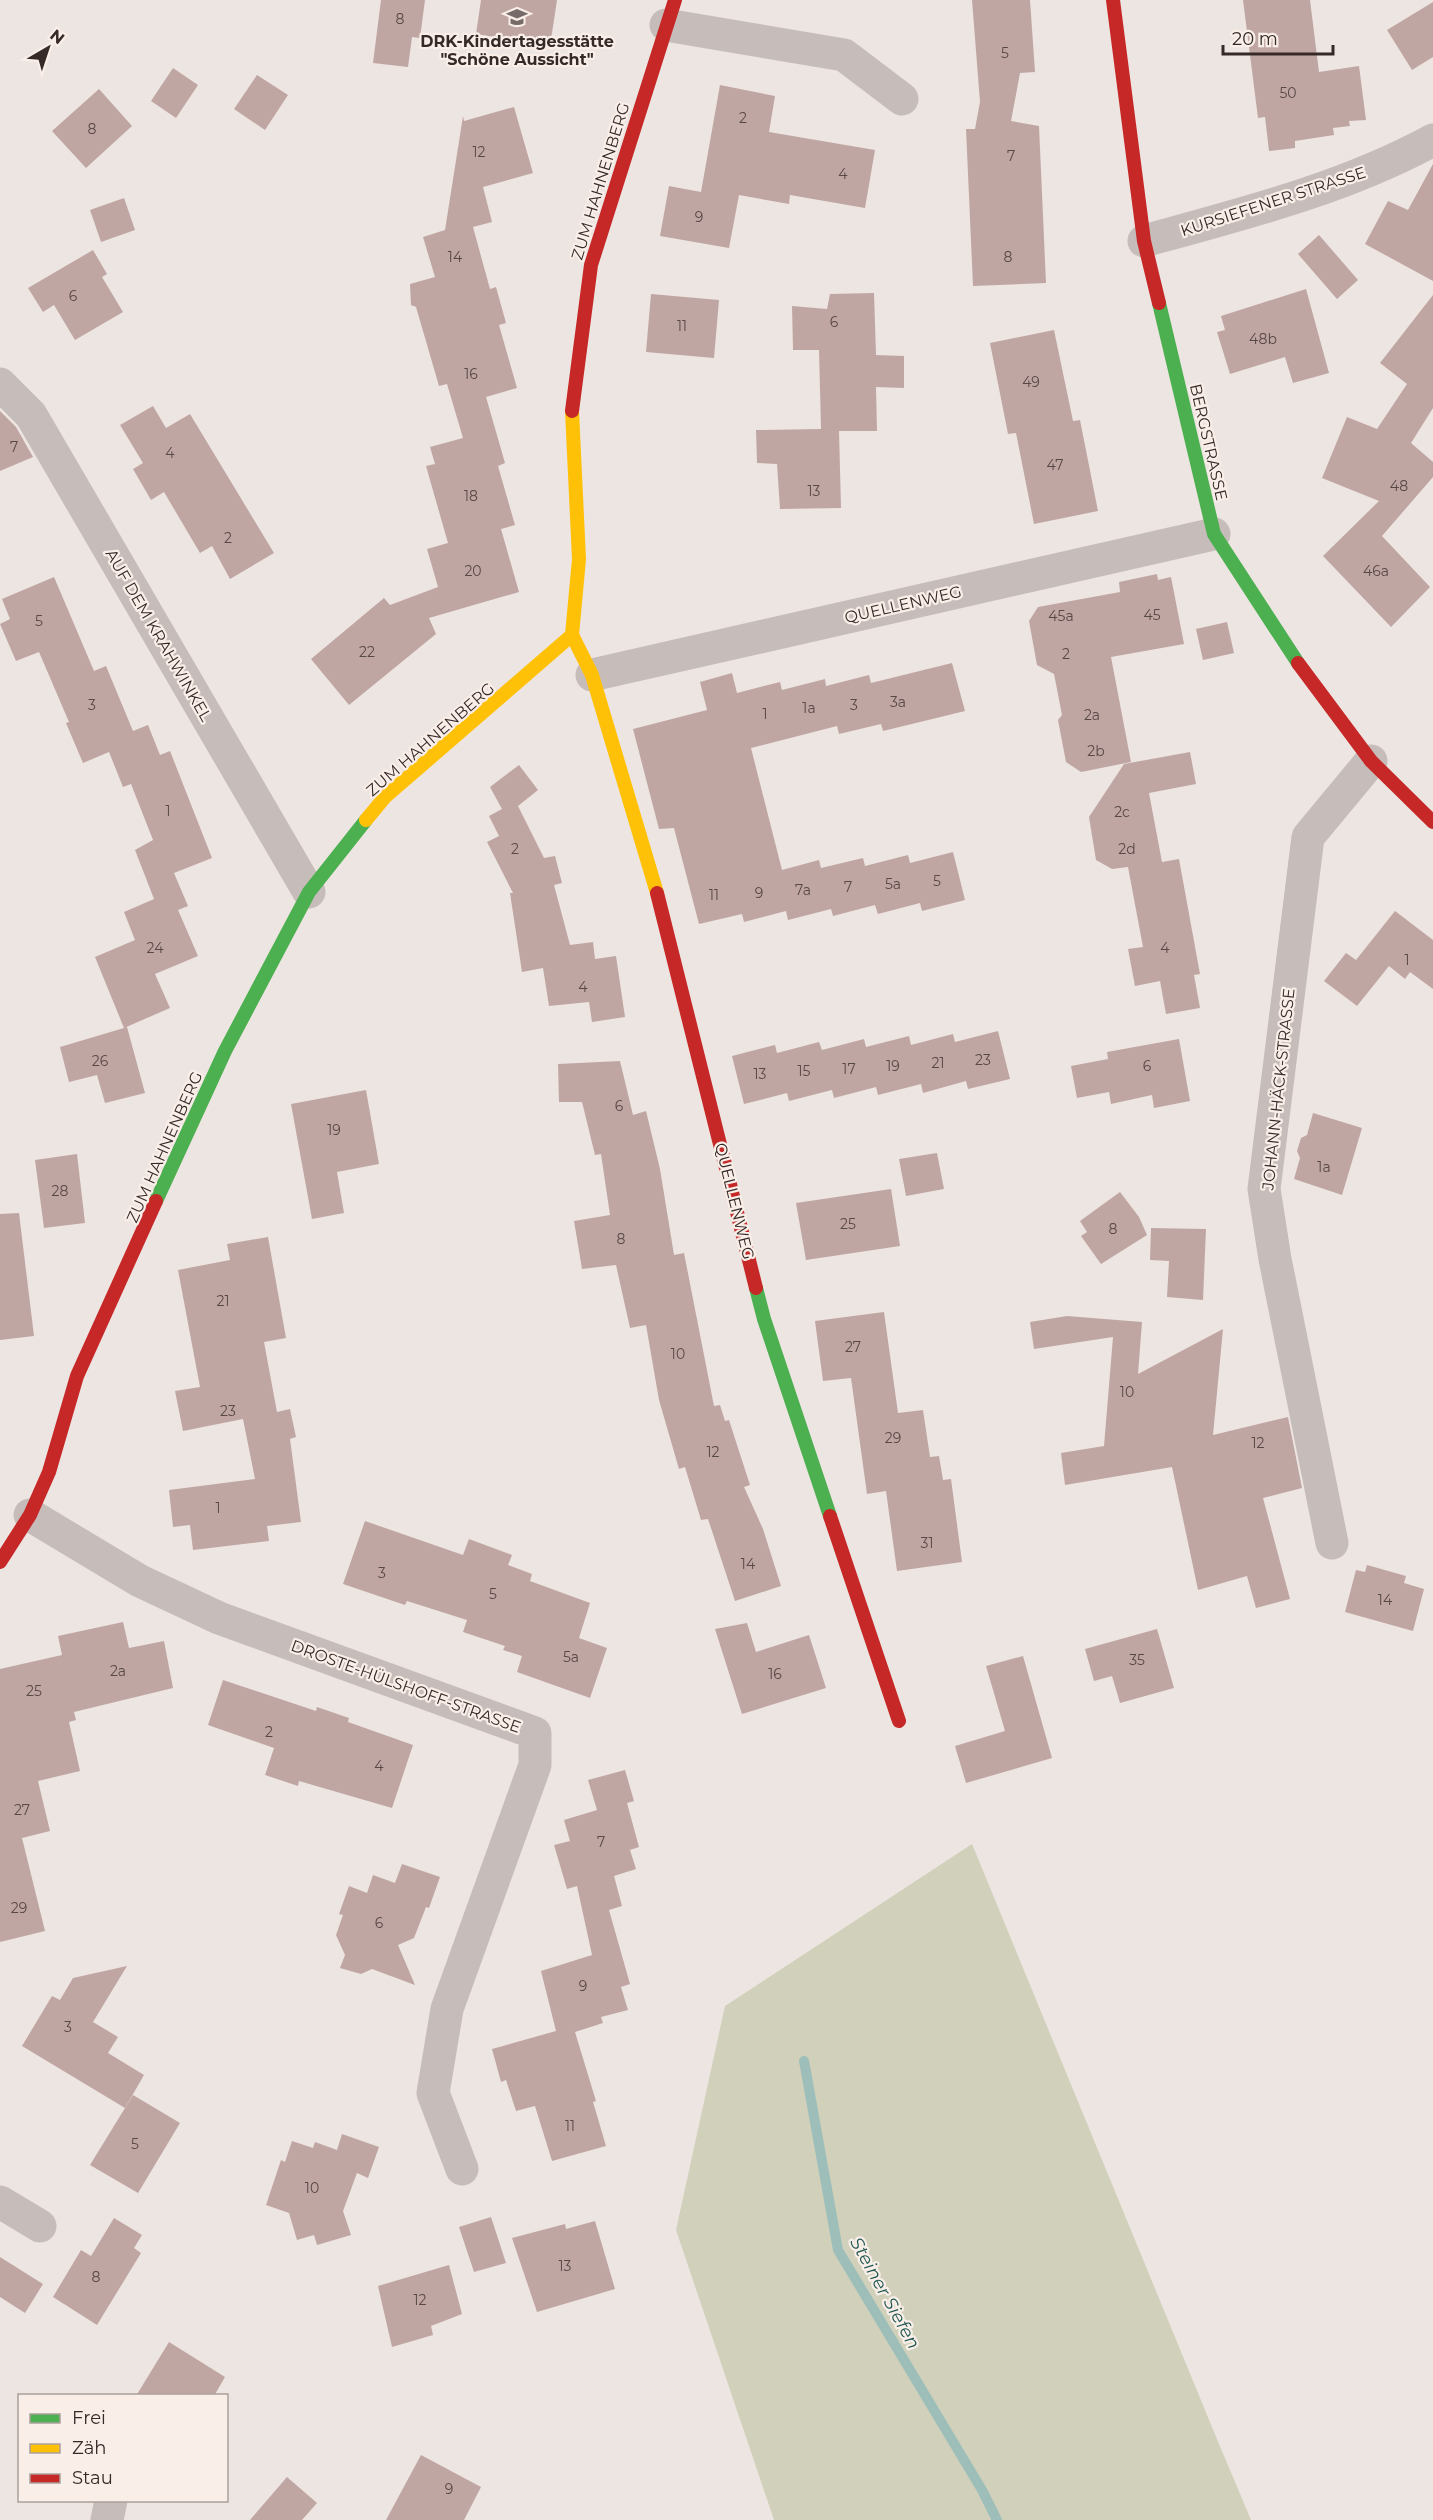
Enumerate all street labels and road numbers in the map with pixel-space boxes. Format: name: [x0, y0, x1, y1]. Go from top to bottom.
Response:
street label: ZUM HAHNENBERG: [567, 100, 633, 262]
street label: KURSIEFENER STRASSE: [1178, 163, 1368, 240]
street label: BERGSTRASSE: [1186, 382, 1231, 502]
street label: AUF DEM KRAHWINKEL: [101, 546, 216, 725]
street label: QUELLENWEG: [843, 582, 964, 627]
street label: ZUM HAHNENBERG: [362, 679, 498, 800]
street label: JOHANN-HÄCK-STRASSE: [1257, 987, 1299, 1192]
street label: ZUM HAHNENBERG: [123, 1069, 206, 1226]
street label: QUELLENWEG: [711, 1141, 758, 1261]
street label: DROSTE-HÜLSHOFF-STRASSE: [288, 1635, 524, 1737]

